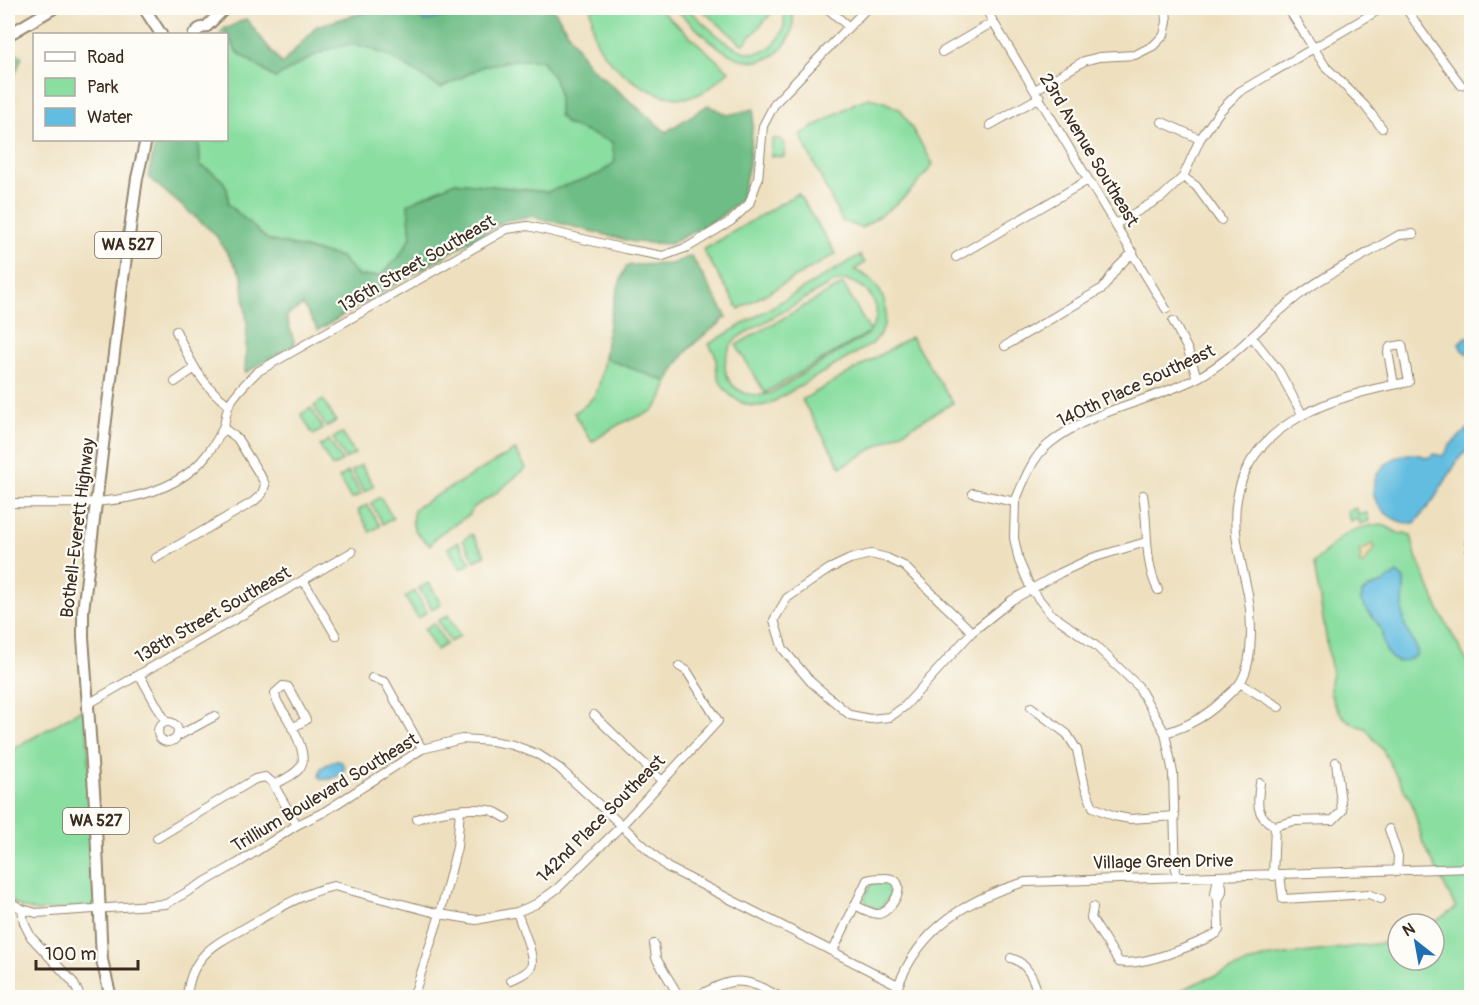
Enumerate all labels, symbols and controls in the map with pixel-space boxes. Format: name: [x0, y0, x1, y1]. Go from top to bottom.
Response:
legend: [33, 33, 228, 141]
text: Road: [87, 46, 124, 69]
street label: 23rd Avenue Southeast: [1034, 69, 1144, 232]
text: Park: [87, 76, 119, 99]
text: Water: [87, 106, 133, 129]
street label: 136th Street Southeast: [334, 209, 500, 318]
road number: WA 527: [95, 232, 161, 258]
street label: 140th Place Southeast: [1053, 339, 1219, 433]
street label: Bothell-Everett Highway: [56, 437, 100, 619]
street label: 138th Street Southeast: [131, 561, 296, 669]
street label: Trillium Boulevard Southeast: [227, 728, 423, 858]
street label: 142nd Place Southeast: [532, 749, 671, 888]
road number: WA 527: [63, 808, 129, 834]
street label: Village Green Drive: [1092, 849, 1234, 875]
north arrow: [1386, 912, 1446, 972]
text: N: [1399, 919, 1419, 941]
scale bar: [36, 933, 138, 971]
text: 100 m: [45, 943, 97, 966]

